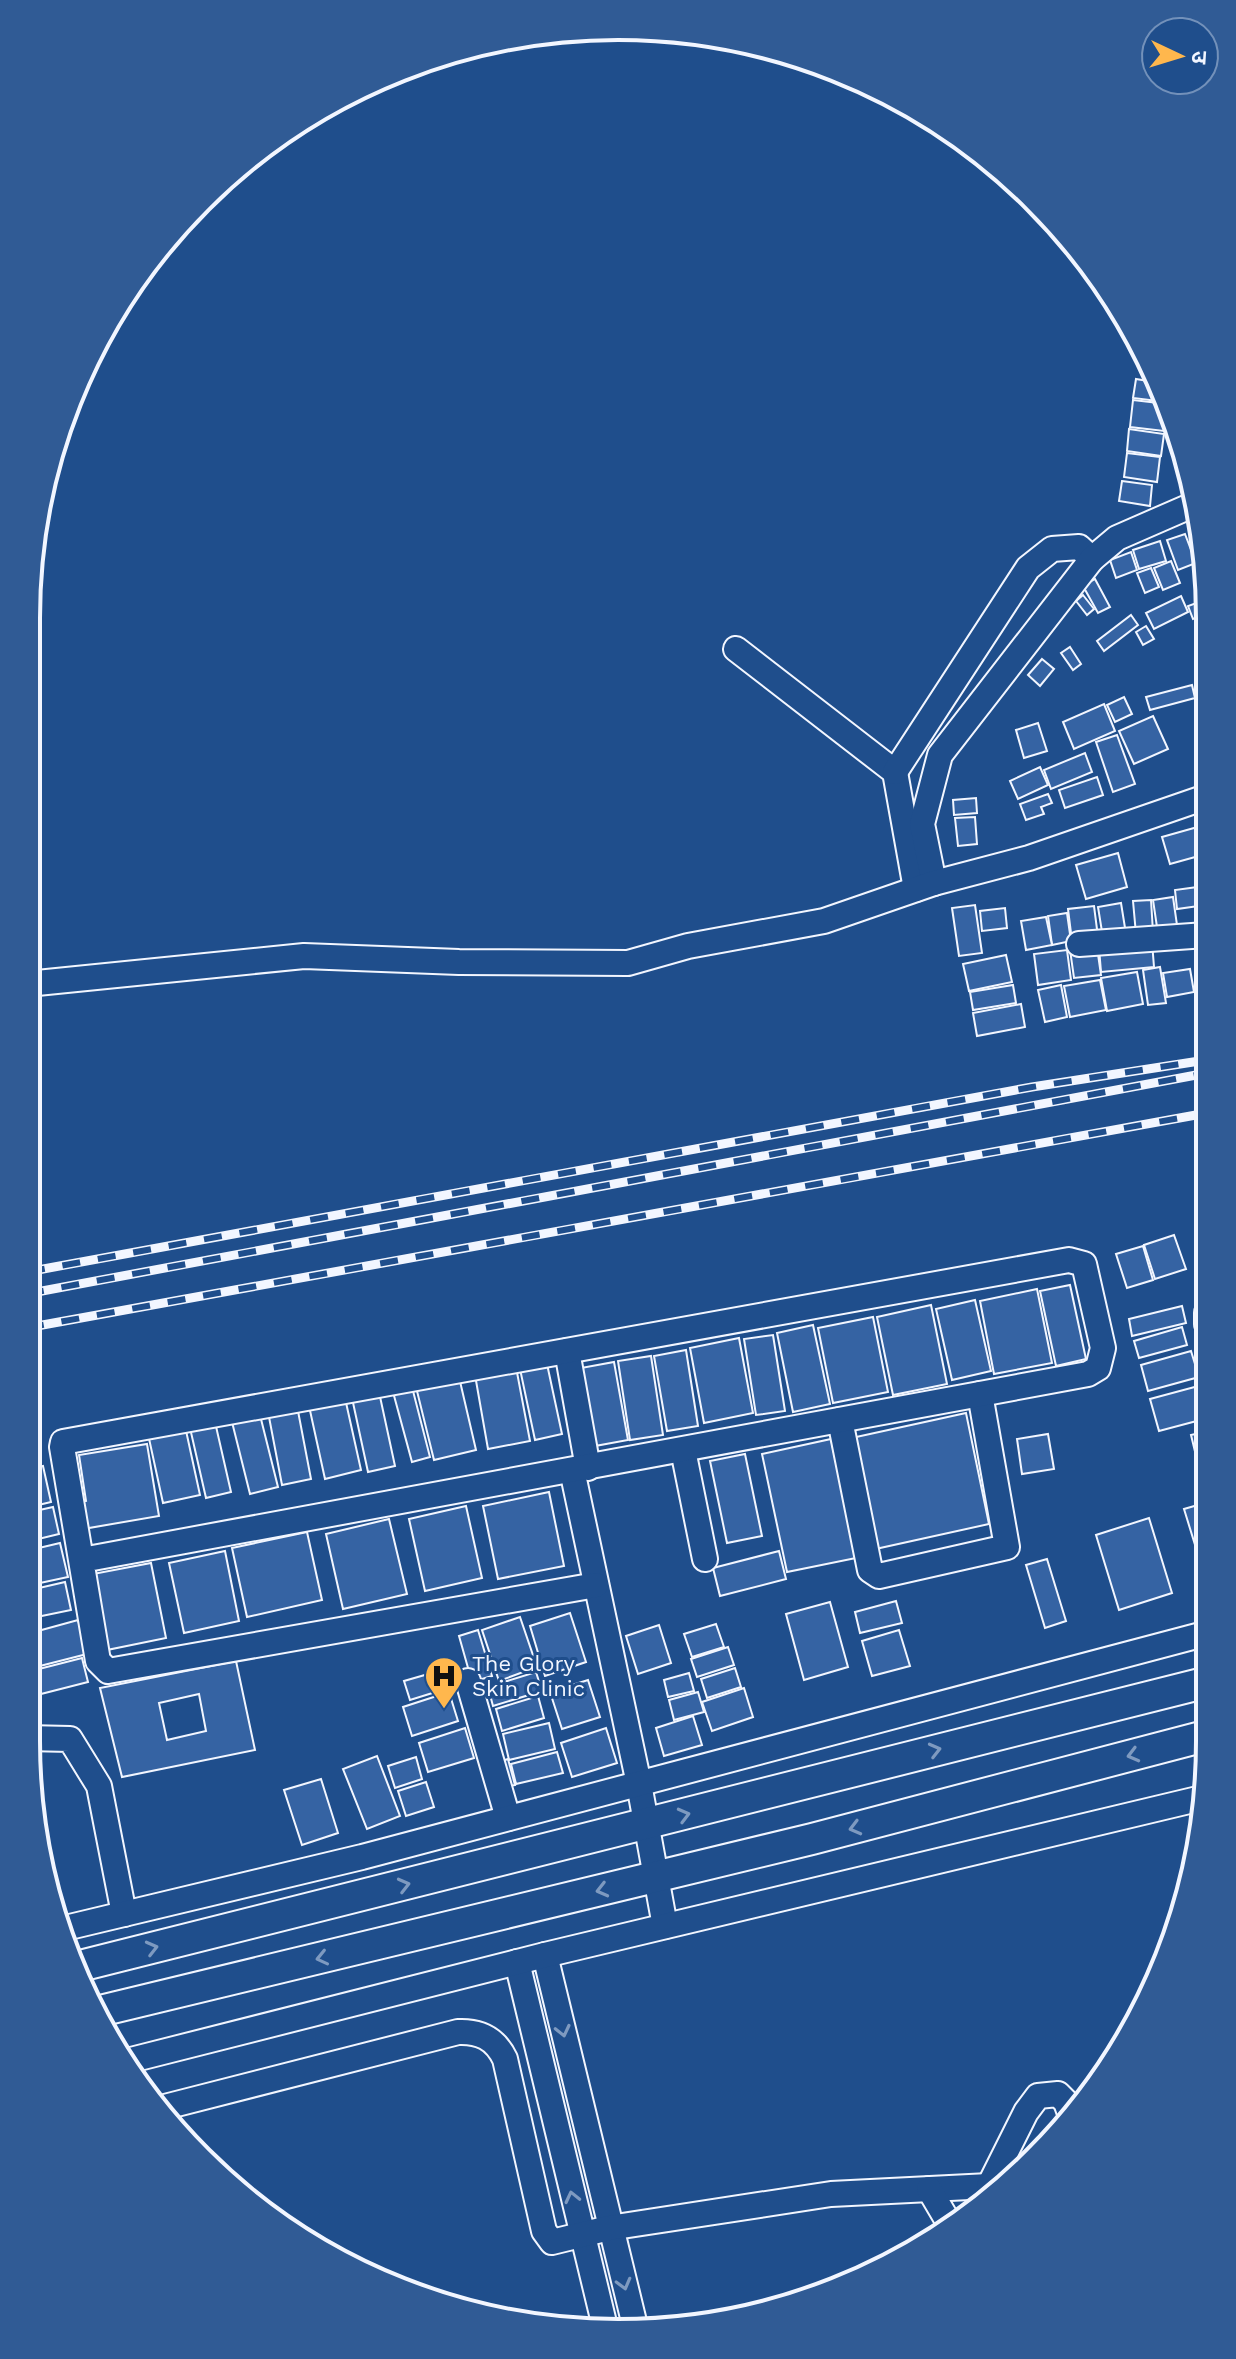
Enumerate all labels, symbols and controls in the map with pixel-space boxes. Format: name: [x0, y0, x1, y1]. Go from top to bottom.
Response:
north arrow: [1140, 16, 1220, 96]
text: उ: [1186, 50, 1212, 66]
place label: The Glory Skin Clinic: [472, 1651, 585, 1701]
hospital icon: The Glory Skin Clinic: [423, 1655, 465, 1710]
one-way arrow: [928, 1742, 942, 1759]
one-way arrow: [1127, 1746, 1141, 1762]
one-way arrow: [676, 1808, 690, 1825]
one-way arrow: [848, 1819, 862, 1836]
one-way arrow: [397, 1878, 411, 1895]
one-way arrow: [596, 1881, 610, 1898]
one-way arrow: [145, 1940, 158, 1957]
one-way arrow: [316, 1949, 330, 1966]
one-way arrow: [553, 2024, 570, 2038]
one-way arrow: [565, 2190, 582, 2204]
one-way arrow: [614, 2277, 631, 2291]

